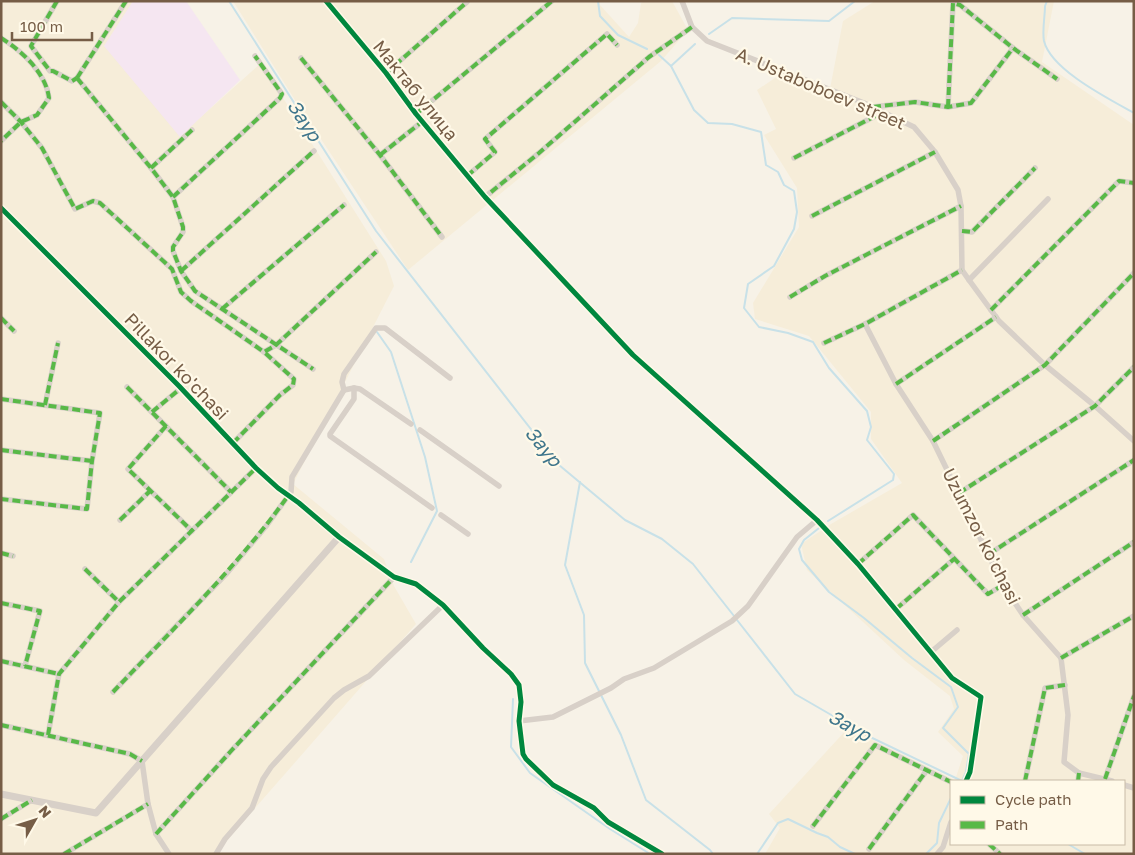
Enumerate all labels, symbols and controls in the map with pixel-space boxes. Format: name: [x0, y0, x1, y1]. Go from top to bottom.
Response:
scale bar: [12, 10, 92, 42]
text: 100 m: [20, 17, 63, 35]
street label: Мактаб улица: [369, 35, 463, 145]
street label: A. Ustaboboev street: [733, 42, 909, 134]
water label: Заур: [283, 95, 328, 146]
street label: Pillakor ko'chasi: [120, 308, 234, 424]
water label: Заур: [521, 421, 568, 472]
street label: Uzumzor ko'chasi: [938, 464, 1026, 608]
water label: Заур: [825, 704, 876, 747]
legend: [950, 780, 1125, 845]
text: Cycle path: [995, 790, 1071, 808]
north arrow: [10, 795, 60, 845]
text: N: [36, 802, 55, 821]
text: Path: [995, 815, 1028, 833]

